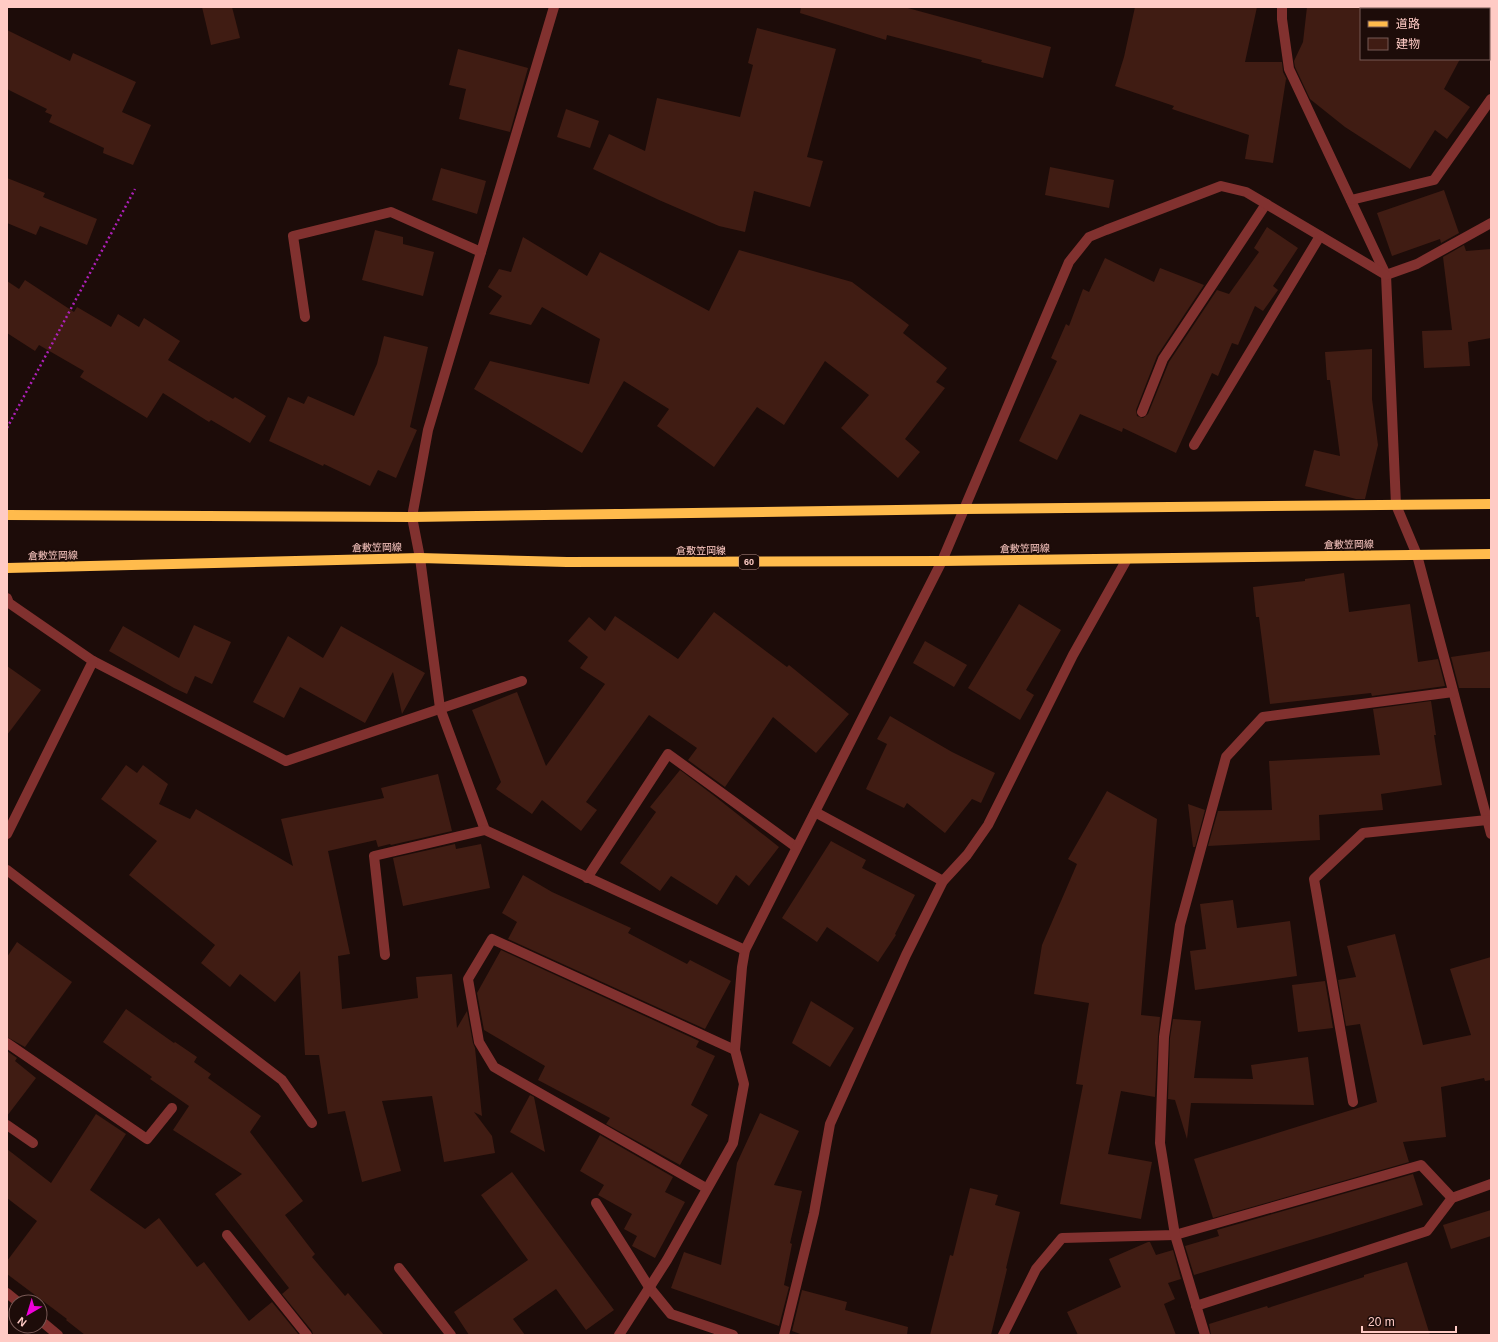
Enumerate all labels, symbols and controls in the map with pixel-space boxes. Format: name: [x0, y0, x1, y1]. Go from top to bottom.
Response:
legend: [1360, 8, 1490, 60]
text: 道路: [1396, 17, 1420, 31]
text: 建物: [1396, 37, 1420, 51]
street label: 倉敷笠岡線: [1324, 539, 1374, 550]
street label: 倉敷笠岡線: [352, 542, 402, 553]
street label: 倉敷笠岡線: [1000, 543, 1050, 554]
street label: 倉敷笠岡線: [676, 545, 726, 556]
street label: 倉敷笠岡線: [28, 550, 78, 561]
road number: 60: [739, 555, 759, 569]
north arrow: [8, 1294, 48, 1334]
scale bar: [1362, 1308, 1456, 1334]
text: N: [15, 1315, 29, 1329]
text: 20 m: [1368, 1315, 1395, 1329]

